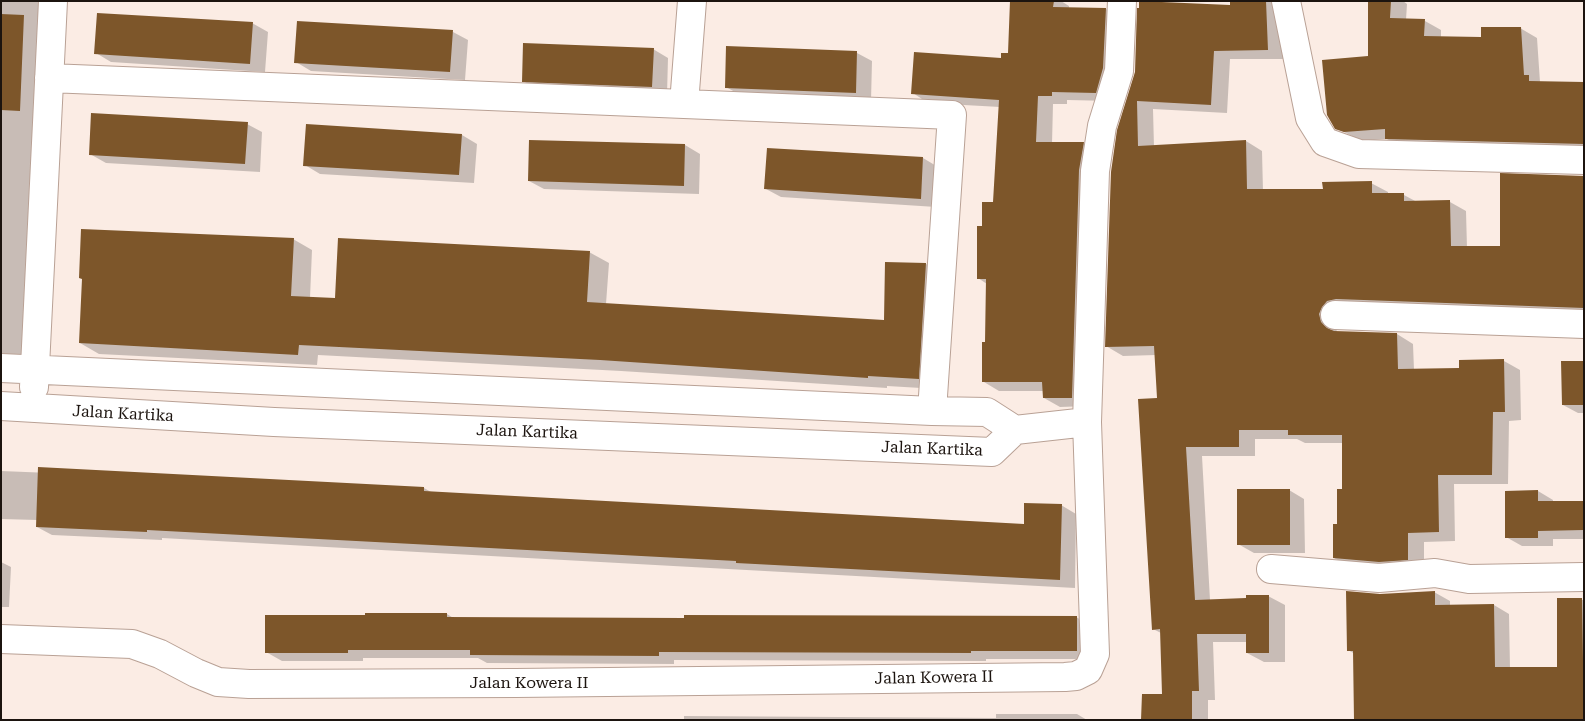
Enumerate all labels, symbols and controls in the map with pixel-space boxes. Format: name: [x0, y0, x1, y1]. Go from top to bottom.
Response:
street label: Jalan Kartika: [72, 402, 174, 426]
street label: Jalan Kartika: [476, 421, 578, 443]
street label: Jalan Kartika: [881, 438, 983, 460]
street label: Jalan Kowera II: [874, 667, 994, 689]
street label: Jalan Kowera II: [470, 673, 588, 693]

